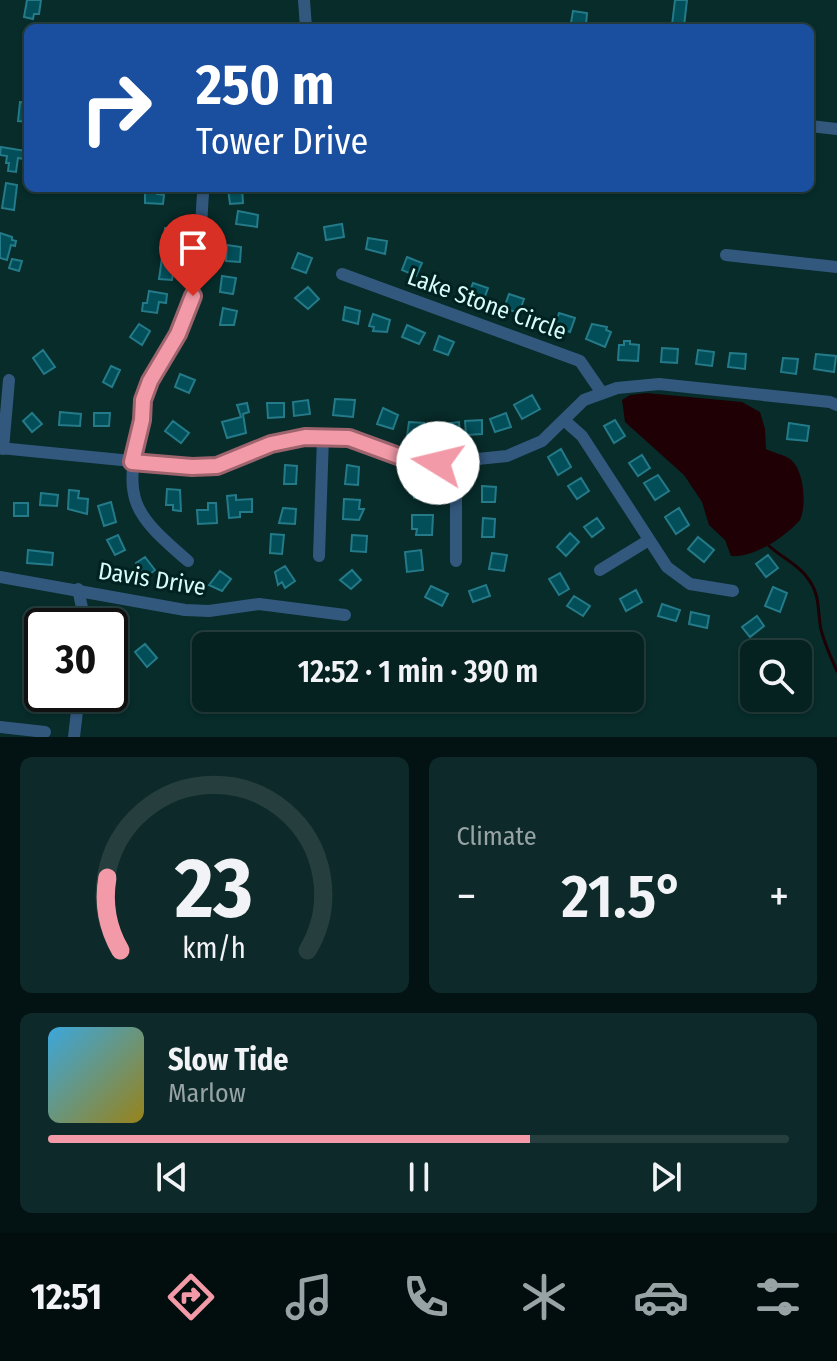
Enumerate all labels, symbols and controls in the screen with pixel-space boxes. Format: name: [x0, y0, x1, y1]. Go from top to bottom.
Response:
text: 250 m: [196, 52, 334, 119]
icon: right: [64, 56, 168, 160]
text: Tower Drive: [196, 120, 368, 164]
pin: [159, 214, 227, 296]
icon: arrive: [171, 226, 215, 270]
street label: Lake Stone Circle: [404, 262, 570, 346]
position arrow: [396, 421, 480, 505]
street label: Davis Drive: [96, 557, 208, 601]
speed limit sign: 30: [24, 608, 128, 712]
map controls: [740, 640, 812, 712]
button: search: [740, 640, 812, 712]
text: 12:52 · 1 min · 390 m: [298, 654, 538, 690]
text: Climate: [457, 821, 537, 852]
text: 23: [174, 839, 253, 939]
text: 21.5°: [562, 861, 684, 933]
text: −: [457, 870, 476, 923]
text: +: [769, 870, 789, 923]
text: km/h: [182, 931, 246, 966]
text: Slow Tide: [168, 1042, 289, 1078]
text: Marlow: [168, 1078, 246, 1109]
icon: previous: [150, 1155, 194, 1199]
icon: pause: [397, 1155, 441, 1199]
icon: next: [644, 1155, 688, 1199]
icon: directions: [163, 1269, 219, 1325]
icon: music: [281, 1269, 337, 1325]
icon: phone: [398, 1269, 454, 1325]
icon: climate: [516, 1269, 572, 1325]
icon: car: [633, 1269, 689, 1325]
icon: filters: [750, 1269, 806, 1325]
text: 12:51: [31, 1275, 102, 1319]

